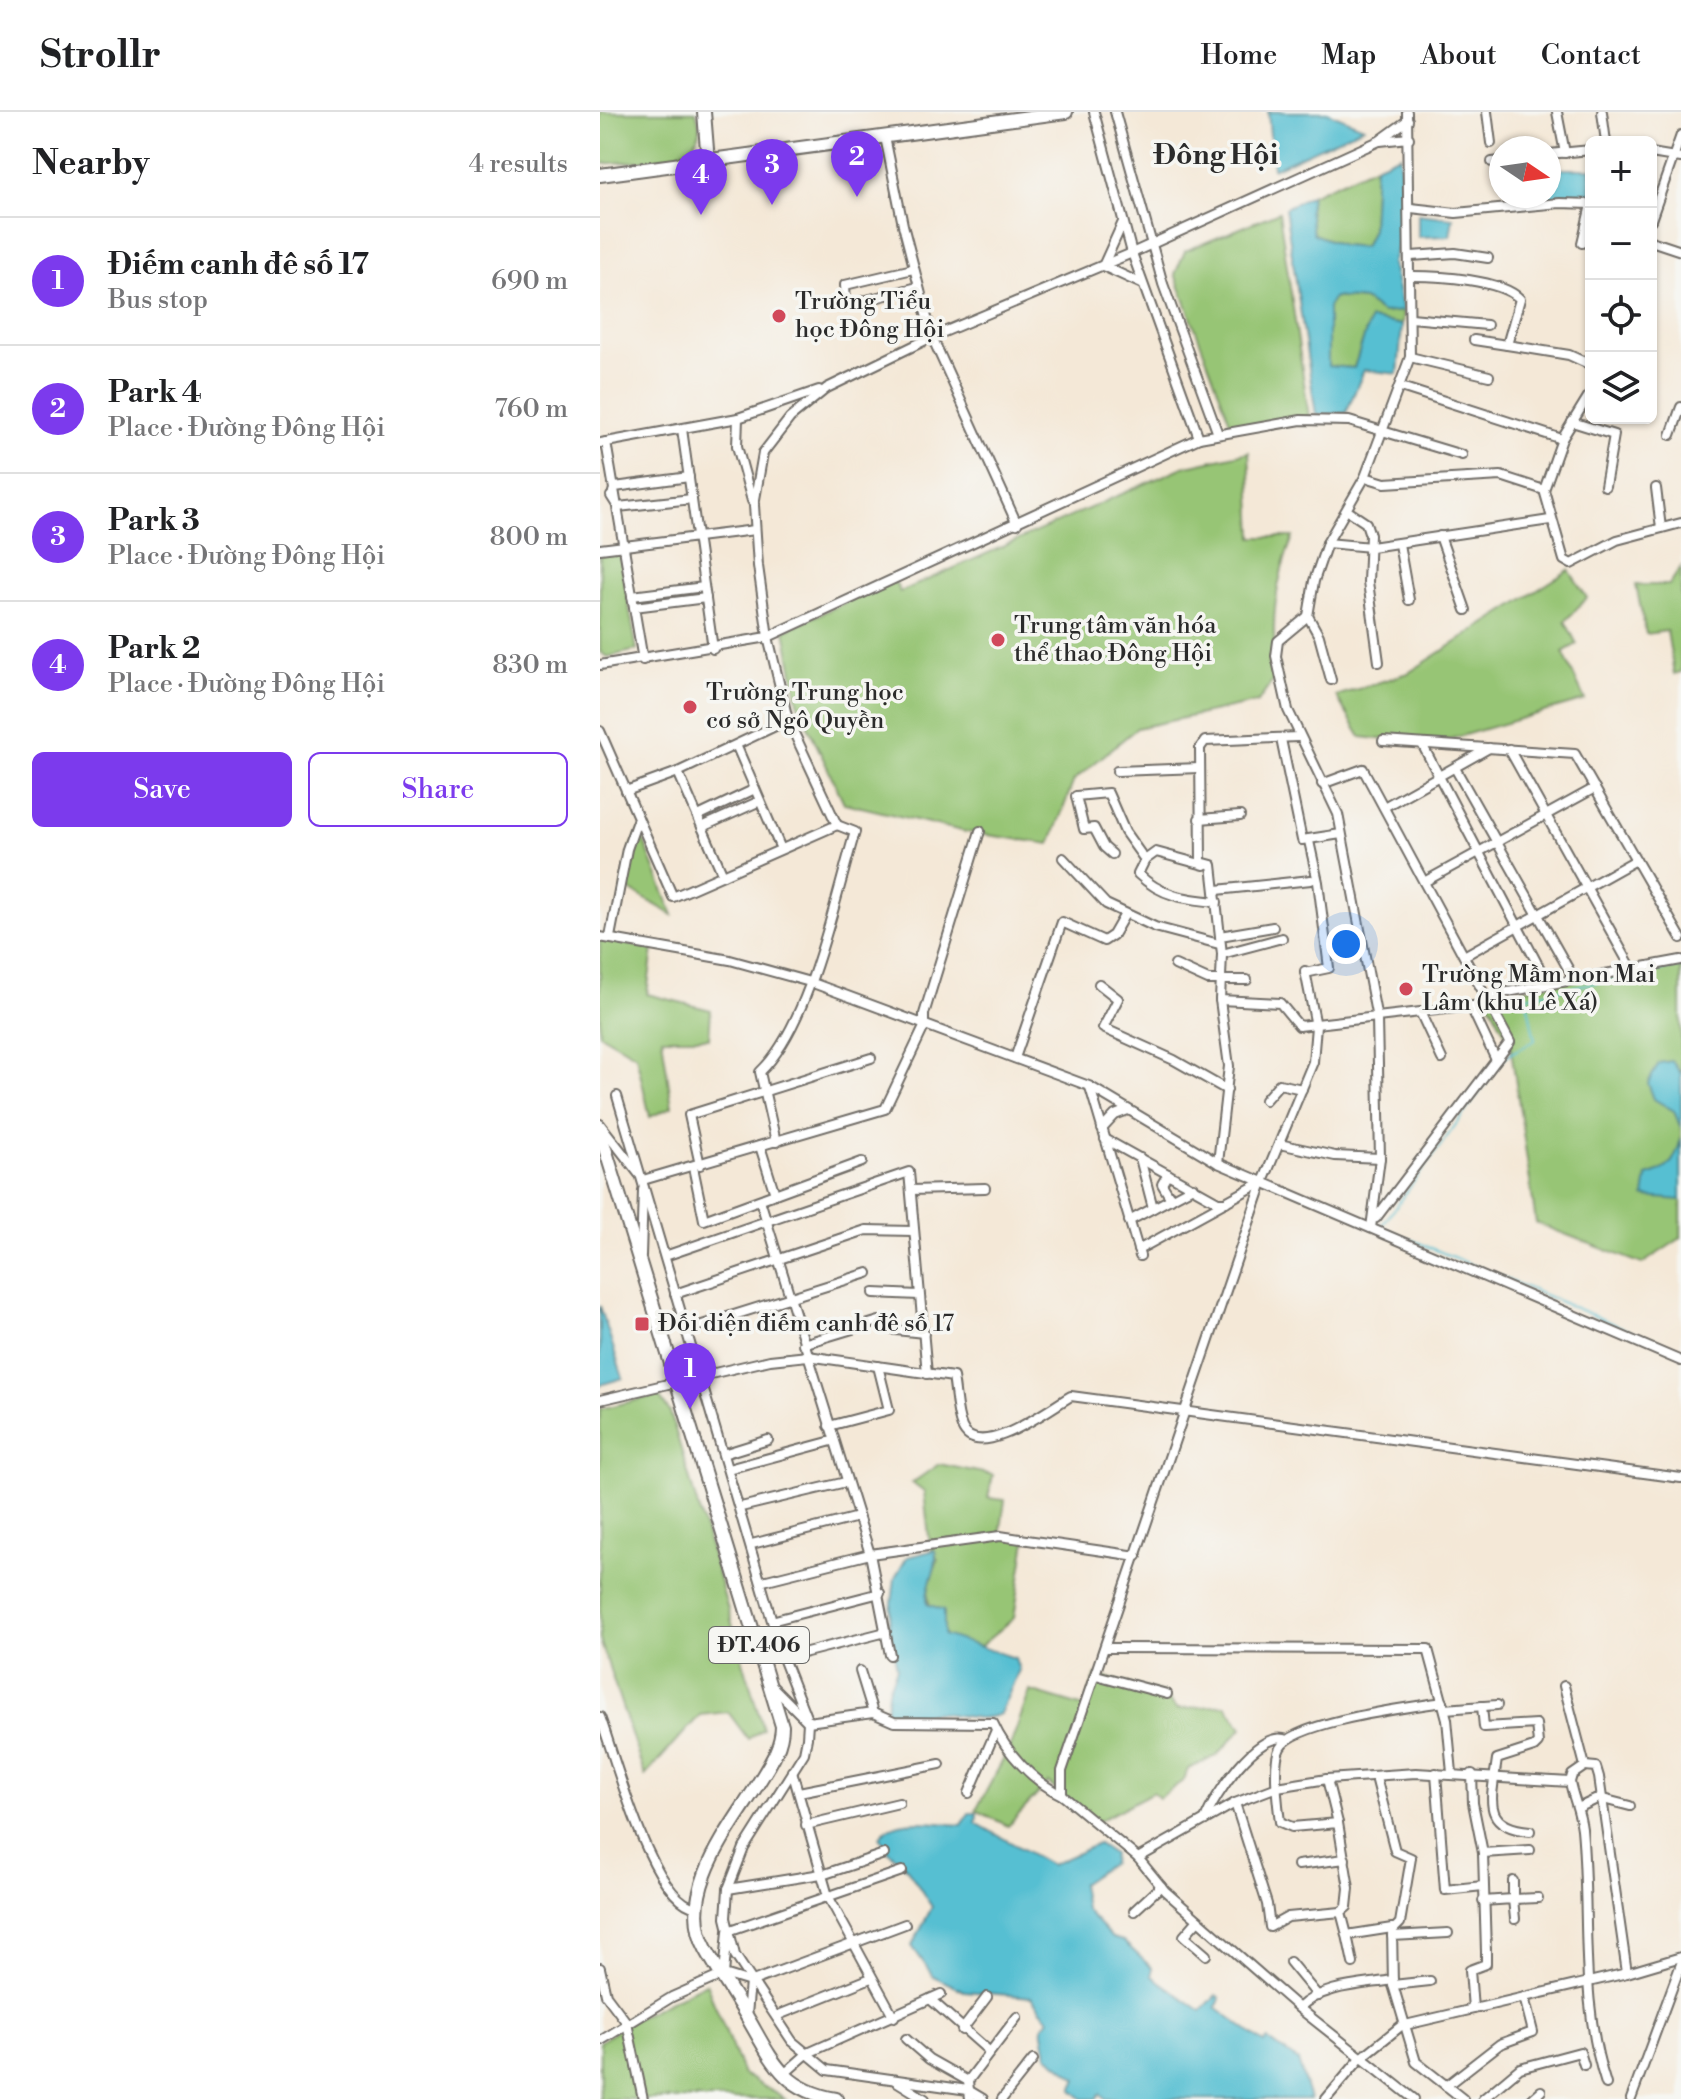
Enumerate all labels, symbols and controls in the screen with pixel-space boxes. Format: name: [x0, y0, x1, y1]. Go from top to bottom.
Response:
text: Strollr: [40, 32, 161, 79]
text: Home: [1201, 38, 1277, 73]
text: Map: [1321, 38, 1376, 73]
text: About: [1420, 38, 1497, 73]
text: Contact: [1541, 38, 1641, 73]
pin: 2: [831, 131, 883, 197]
north arrow: [1489, 136, 1561, 208]
map controls: [1585, 136, 1657, 424]
button: +: [1585, 136, 1657, 208]
district label: Đông Hội: [1153, 138, 1279, 173]
pin: 3: [746, 139, 798, 205]
text: Nearby: [32, 143, 150, 185]
text: 4 results: [469, 148, 568, 180]
pin: 4: [675, 149, 727, 215]
button: −: [1585, 208, 1657, 280]
text: Điếm canh đê số 17: [108, 246, 369, 284]
text: 1: [52, 265, 64, 297]
text: 690 m: [491, 265, 568, 297]
button: locate: [1585, 280, 1657, 352]
text: Bus stop: [108, 284, 208, 316]
place label: Trường Tiểu học Đông Hội: [795, 287, 944, 345]
marker: Trường Tiểu học Đông Hội: [770, 307, 788, 325]
button: layers: [1585, 352, 1657, 424]
text: Park 4: [108, 374, 202, 412]
text: 2: [50, 393, 66, 425]
text: 760 m: [495, 393, 568, 425]
text: Place · Đường Đông Hội: [108, 412, 385, 444]
text: Park 3: [108, 502, 200, 540]
text: 3: [50, 521, 66, 553]
text: 800 m: [489, 521, 568, 553]
text: Place · Đường Đông Hội: [108, 540, 385, 572]
place label: Trung tâm văn hóa thể thao Đông Hội: [1014, 611, 1217, 669]
text: Park 2: [108, 630, 201, 668]
marker: Trung tâm văn hóa thể thao Đông Hội: [989, 631, 1007, 649]
text: 4: [49, 649, 67, 681]
text: 830 m: [492, 649, 568, 681]
text: Place · Đường Đông Hội: [108, 668, 385, 700]
place label: Trường Trung học cơ sở Ngô Quyền: [706, 678, 904, 736]
marker: Trường Trung học cơ sở Ngô Quyền: [681, 698, 699, 716]
button: Save: [32, 752, 292, 827]
button: Share: [308, 752, 568, 827]
your location: [1326, 924, 1366, 964]
place label: Trường Mầm non Mai Lâm (khu Lê Xá): [1422, 960, 1655, 1018]
marker: Trường Mầm non Mai Lâm (khu Lê Xá): [1397, 980, 1415, 998]
place label: Đối diện điếm canh đê số 17: [658, 1309, 954, 1339]
marker: Đối diện điếm canh đê số 17: [633, 1315, 651, 1333]
pin: 1: [664, 1343, 716, 1409]
road number: ĐT.406: [709, 1627, 809, 1663]

